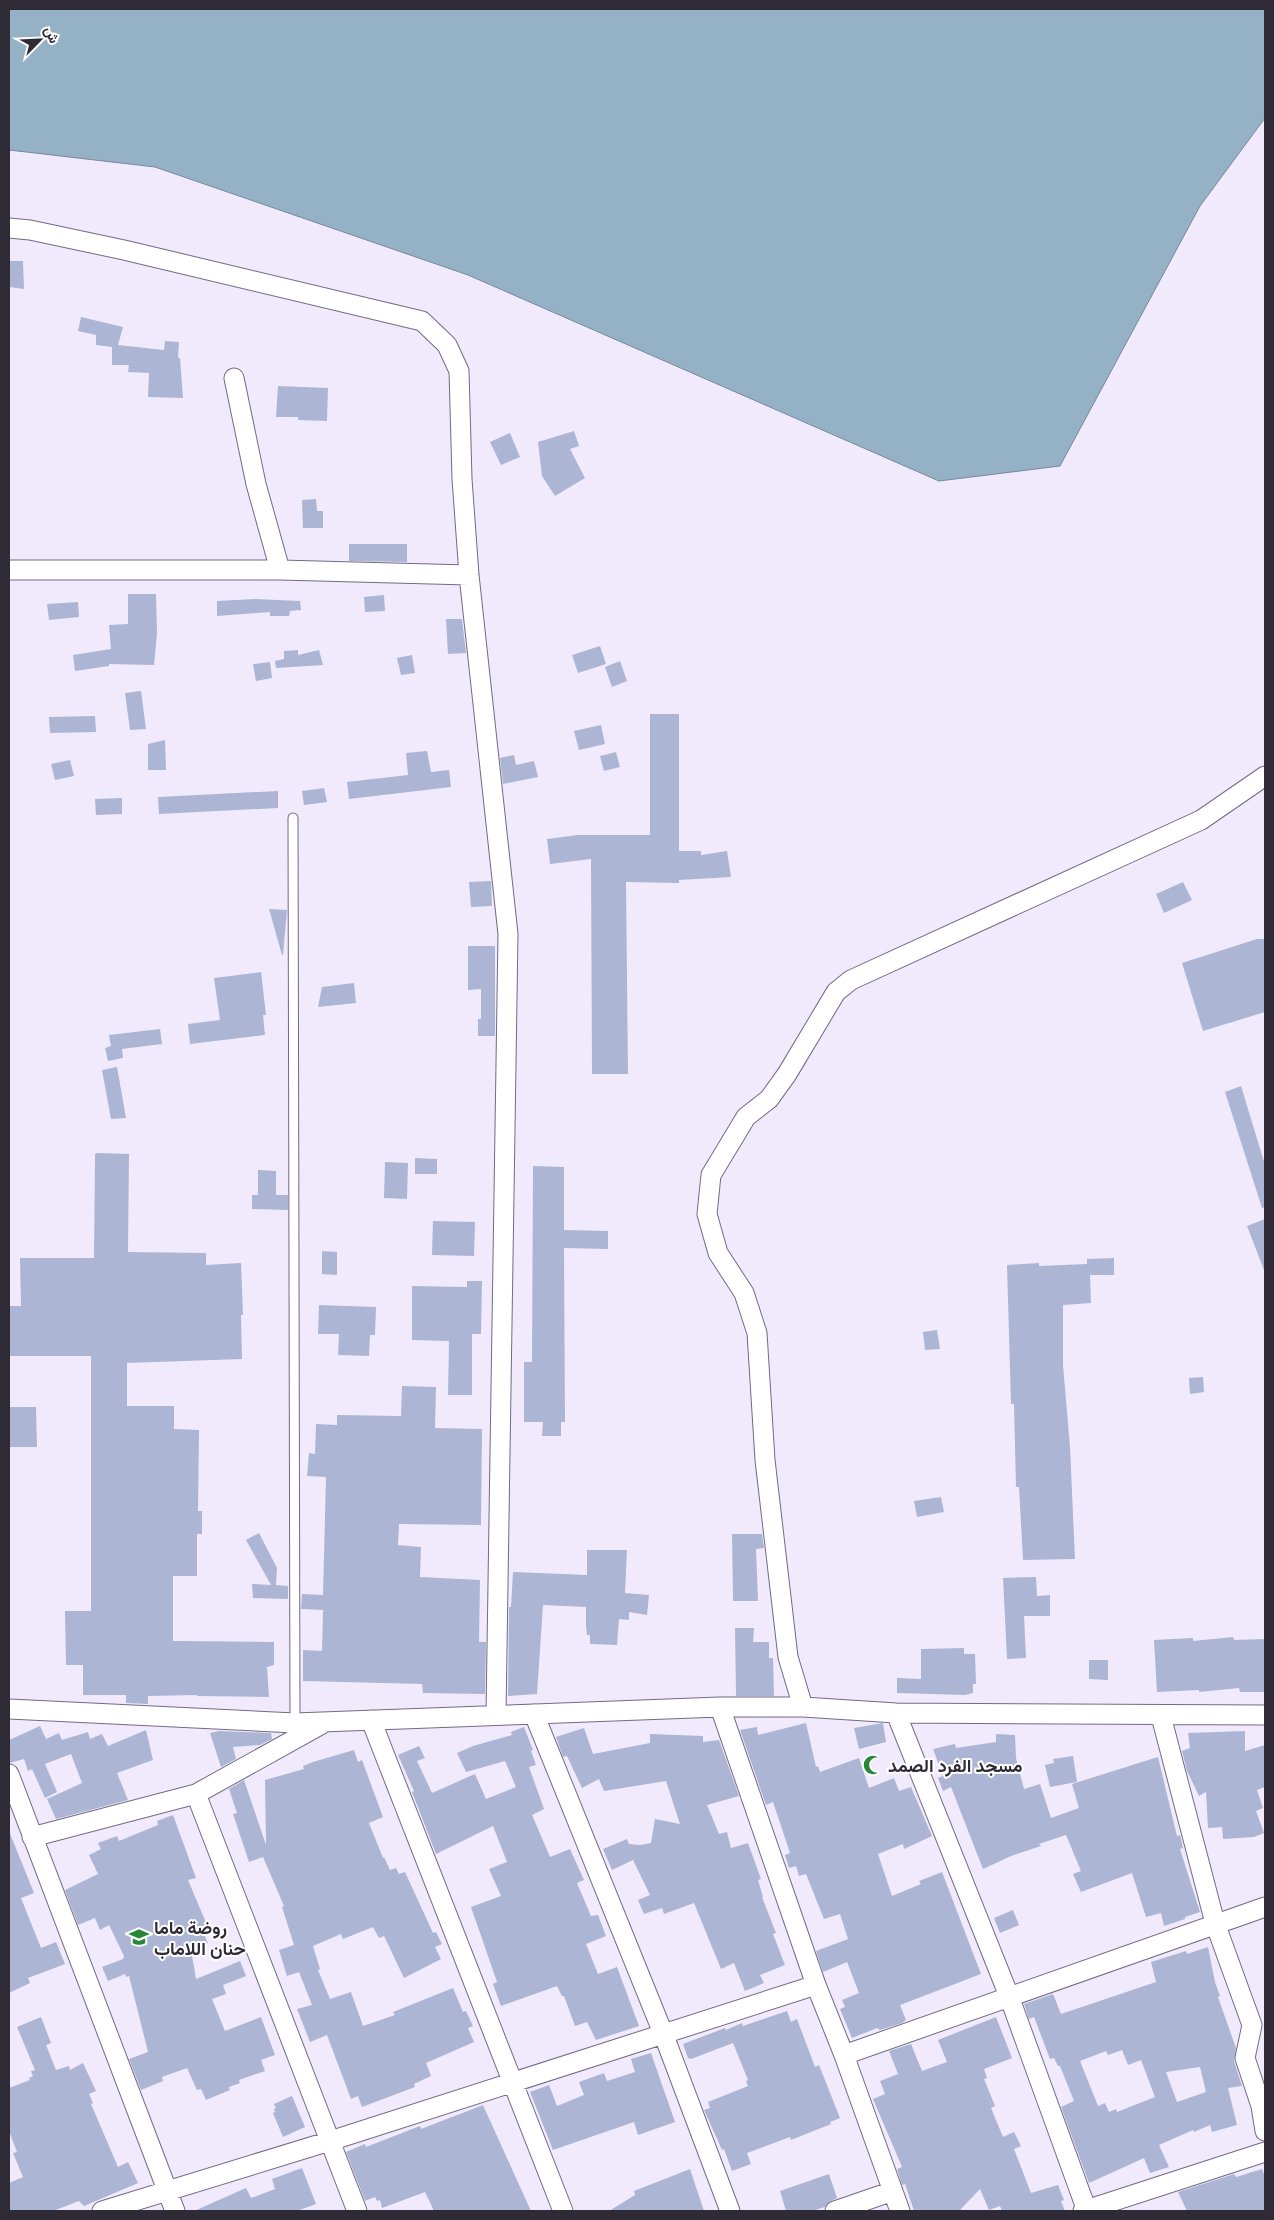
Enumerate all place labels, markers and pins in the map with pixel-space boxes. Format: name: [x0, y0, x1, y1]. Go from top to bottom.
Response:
place label: مسجد الفرد الصمد: [888, 1753, 1023, 1778]
mosque icon: مسجد الفرد الصمد: [862, 1754, 884, 1776]
place label: روضة ماما حنان اللاماب: [154, 1915, 246, 1961]
school or university icon: روضة ماما حنان اللاماب: [128, 1926, 150, 1948]

